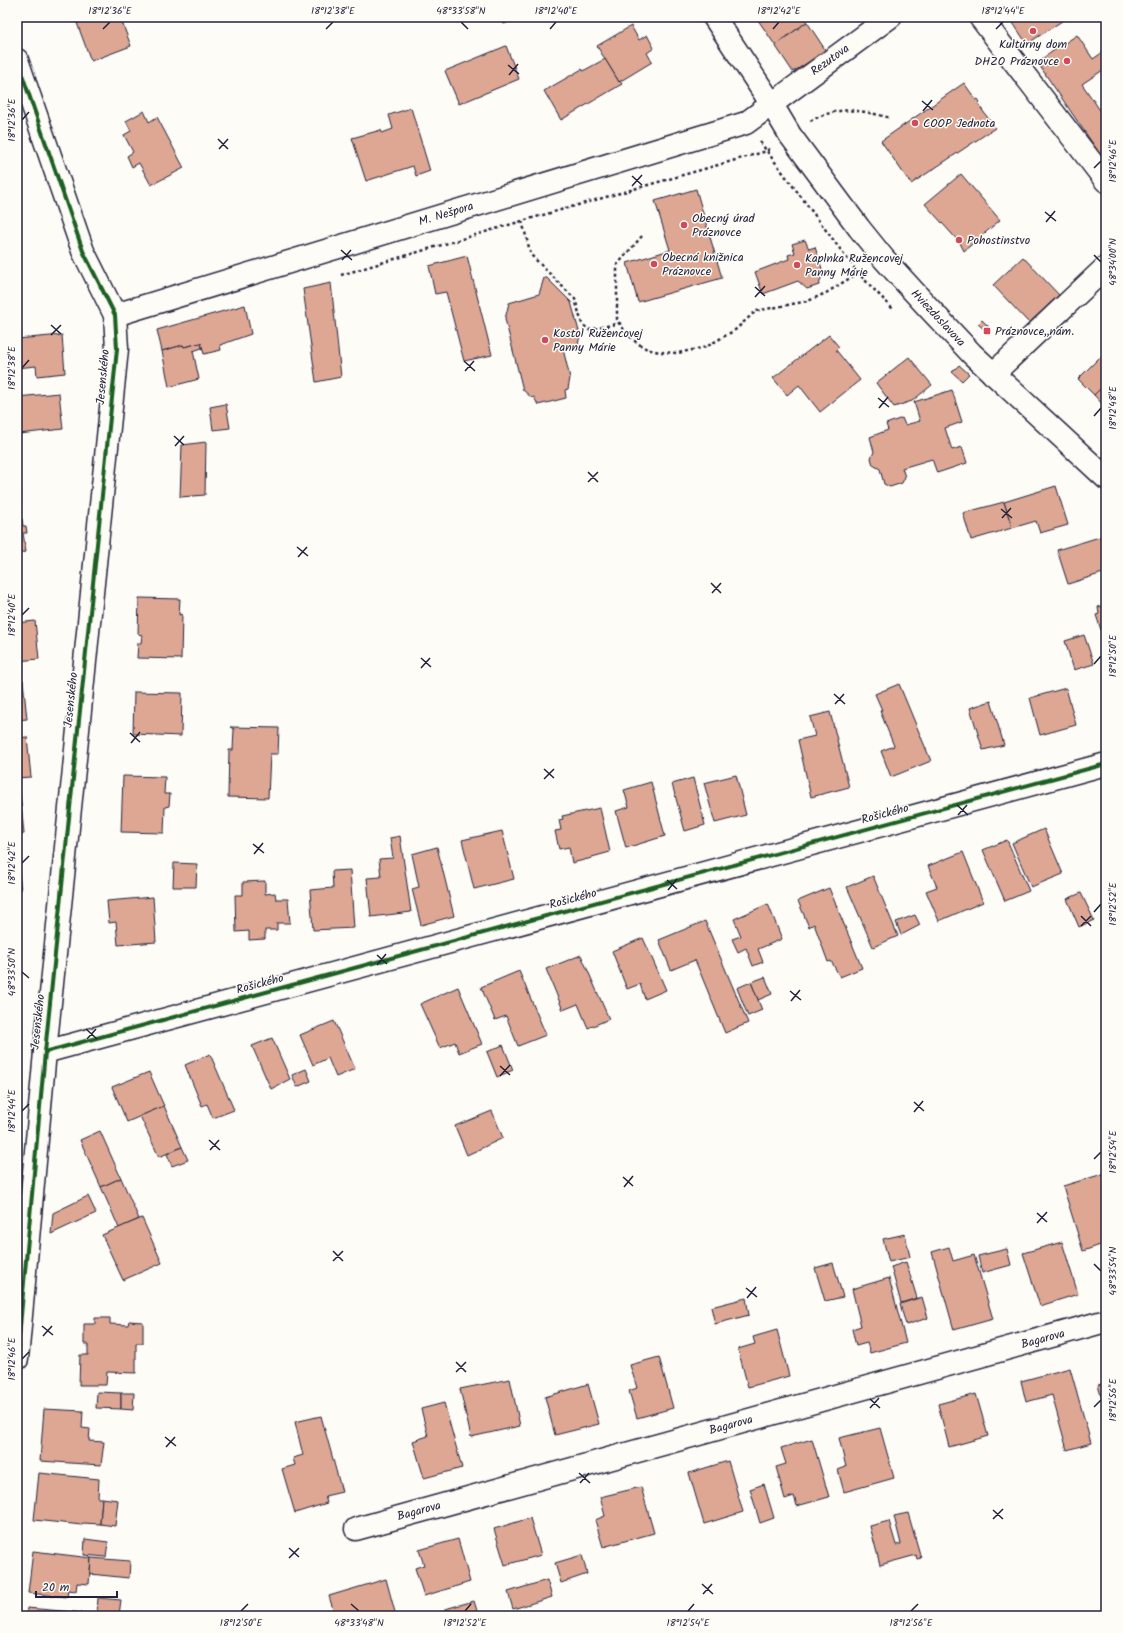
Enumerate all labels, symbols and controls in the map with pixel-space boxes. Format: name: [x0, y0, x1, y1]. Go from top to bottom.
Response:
text: 18°12'36"E: [88, 3, 133, 19]
text: 18°12'38"E: [311, 3, 356, 19]
text: 48°33'58"N: [436, 3, 486, 19]
text: 18°12'40"E: [535, 3, 578, 19]
text: 18°12'42"E: [757, 3, 802, 19]
text: 18°12'44"E: [981, 3, 1026, 19]
marker: Kultúrny dom: [1028, 26, 1038, 36]
place label: Kultúrny dom: [999, 35, 1067, 54]
street label: Rezutova: [807, 39, 854, 81]
place label: DHZO Práznovce: [975, 52, 1060, 71]
marker: DHZO Práznovce: [1062, 56, 1072, 66]
text: 18°12'36"E: [4, 97, 20, 142]
place label: COOP Jednota: [923, 114, 996, 133]
marker: COOP Jednota: [910, 118, 920, 128]
text: 18°12'46"E: [1105, 138, 1121, 183]
street label: M. Nešpora: [416, 197, 476, 231]
place label: Obecný úrad Práznovce: [692, 209, 756, 242]
marker: Obecný úrad Práznovce: [679, 220, 689, 230]
place label: Pohostinstvo: [967, 231, 1030, 250]
marker: Pohostinstvo: [954, 235, 964, 245]
text: 48°34'00"N: [1105, 238, 1121, 286]
place label: Obecná knižnica Práznovce: [662, 248, 744, 281]
place label: Kaplnka Ružencovej Panny Márie: [805, 249, 904, 282]
marker: Obecná knižnica Práznovce: [649, 259, 659, 269]
marker: Kaplnka Ružencovej Panny Márie: [792, 260, 802, 270]
street label: Hviezdoslavova: [906, 285, 970, 351]
place label: Práznovce,,nám.: [995, 322, 1074, 341]
place label: Kostol Ružencovej Panny Márie: [553, 324, 643, 357]
marker: Práznovce,,nám.: [982, 326, 992, 336]
marker: Kostol Ružencovej Panny Márie: [540, 335, 550, 345]
text: 18°12'38"E: [4, 345, 20, 390]
street label: Jesenského: [91, 348, 115, 406]
text: 18°12'48"E: [1105, 385, 1121, 430]
text: 18°12'40"E: [4, 593, 20, 636]
text: 18°12'50"E: [1105, 634, 1121, 677]
street label: Jesenského: [59, 671, 83, 729]
street label: Rošického: [859, 799, 911, 829]
text: 18°12'42"E: [4, 840, 20, 885]
text: 18°12'52"E: [1105, 881, 1121, 926]
street label: Rošického: [547, 884, 599, 914]
text: 48°33'50"N: [4, 948, 20, 996]
street label: Rošického: [234, 969, 286, 999]
street label: Jesenského: [26, 993, 50, 1051]
text: 18°12'44"E: [4, 1088, 20, 1133]
text: 18°12'54"E: [1105, 1129, 1121, 1174]
text: 48°33'54"N: [1105, 1246, 1121, 1295]
street label: Bagarova: [1019, 1324, 1067, 1354]
text: 18°12'46"E: [4, 1336, 20, 1381]
text: 18°12'56"E: [1105, 1377, 1121, 1422]
street label: Bagarova: [707, 1410, 755, 1440]
street label: Bagarova: [395, 1496, 443, 1526]
scale bar: [36, 1573, 117, 1599]
text: 20 m: [42, 1578, 70, 1597]
text: 18°12'50"E: [220, 1615, 263, 1631]
text: 48°33'48"N: [334, 1615, 384, 1631]
text: 18°12'52"E: [443, 1615, 488, 1631]
text: 18°12'54"E: [667, 1615, 711, 1631]
text: 18°12'56"E: [889, 1615, 934, 1631]

